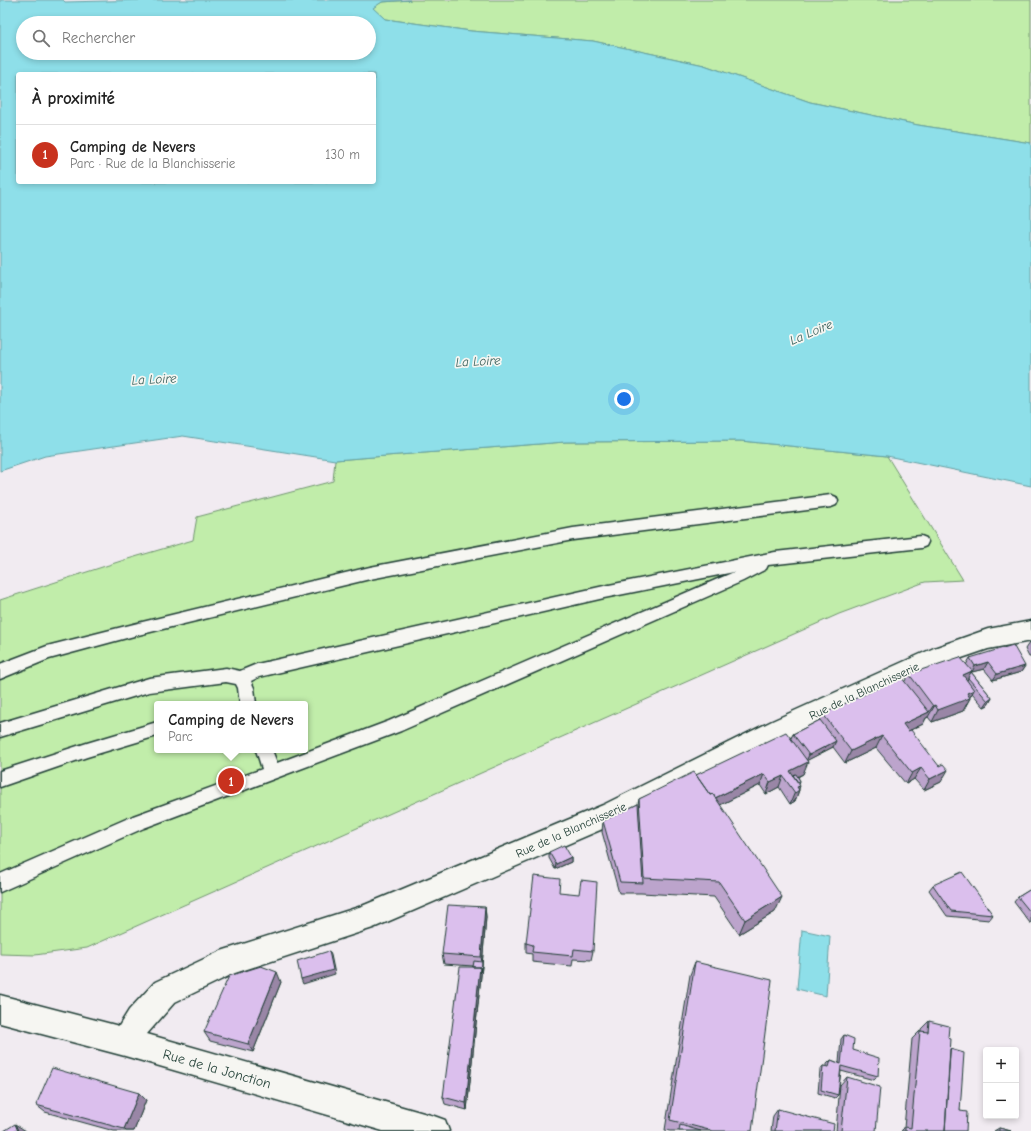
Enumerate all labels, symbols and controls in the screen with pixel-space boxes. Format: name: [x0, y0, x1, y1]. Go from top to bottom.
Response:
search box: [16, 16, 376, 60]
icon: search: [30, 27, 52, 49]
text: Rechercher: [62, 29, 135, 47]
text: À proximité: [32, 89, 115, 108]
text: Camping de Nevers: [70, 138, 195, 156]
text: 1: [42, 147, 48, 162]
text: 130 m: [325, 147, 360, 162]
text: Parc · Rue de la Blanchisserie: [70, 156, 235, 171]
water label: La Loire: [787, 316, 835, 348]
water label: La Loire: [455, 352, 501, 370]
water label: La Loire: [131, 370, 177, 388]
your location: [614, 389, 634, 409]
street label: Rue de la Blanchisserie: [807, 659, 921, 723]
popup: [154, 701, 308, 753]
text: Camping de Nevers: [168, 711, 294, 729]
text: Parc: [168, 729, 193, 744]
pin: 1: [218, 766, 244, 796]
street label: Rue de la Blanchisserie: [513, 799, 629, 861]
street label: Rue de la Jonction: [161, 1045, 273, 1093]
map controls: [983, 1047, 1019, 1119]
button: +: [983, 1047, 1019, 1083]
button: −: [983, 1083, 1019, 1119]

